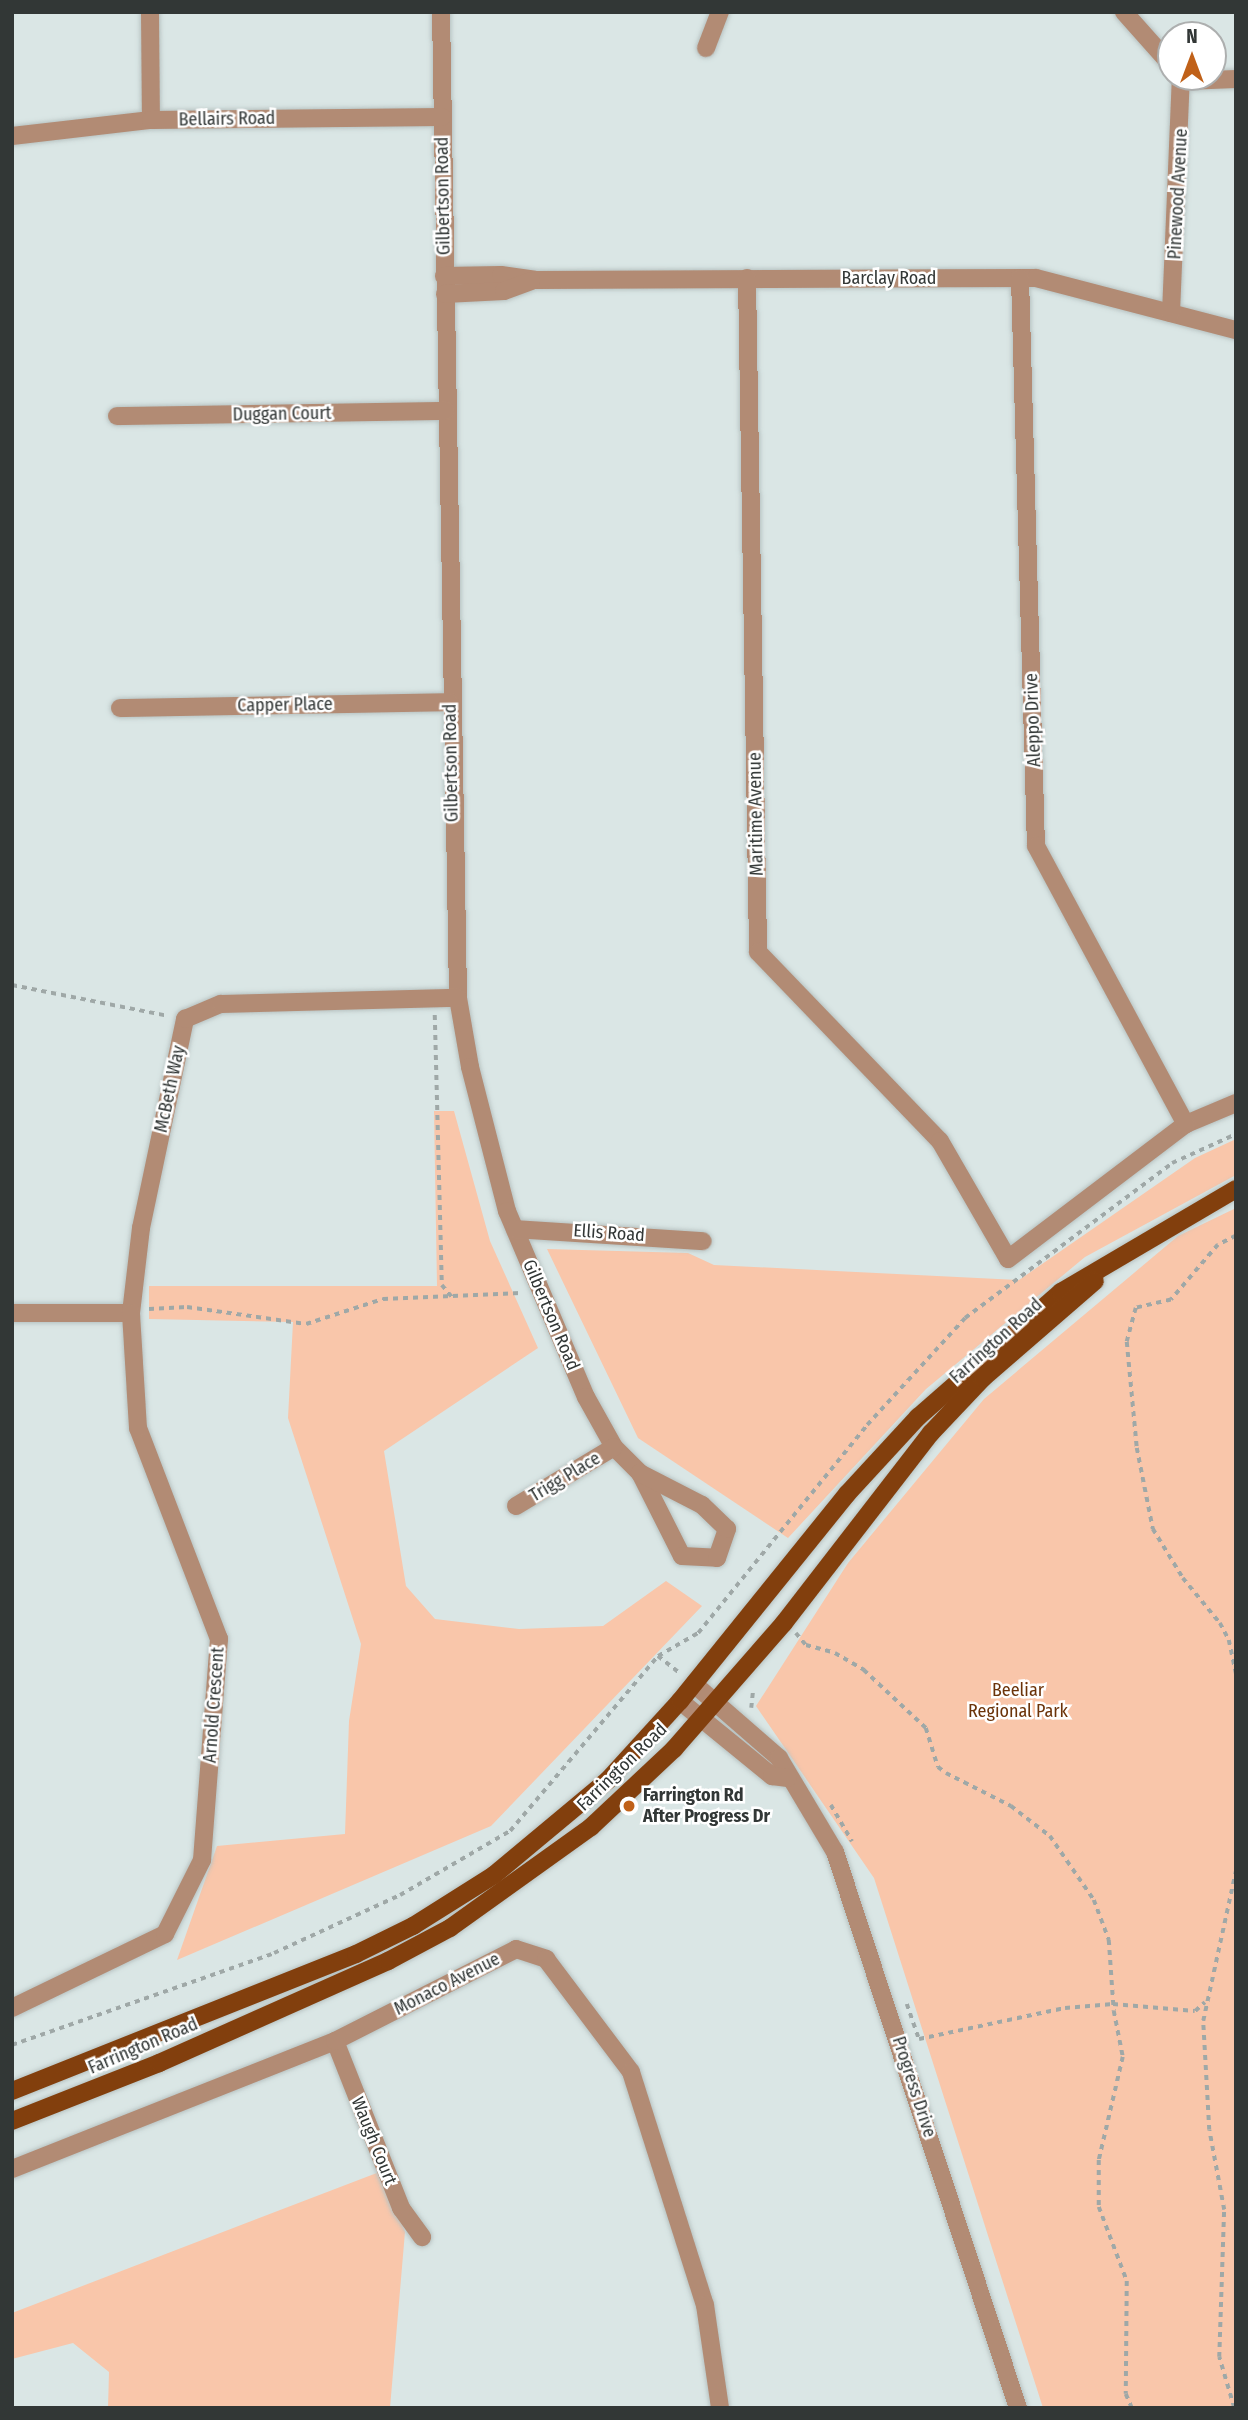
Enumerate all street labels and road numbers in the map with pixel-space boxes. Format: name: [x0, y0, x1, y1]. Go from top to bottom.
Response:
street label: Bellairs Road: [178, 107, 276, 131]
street label: Pinewood Avenue: [1164, 128, 1192, 260]
street label: Gilbertson Road: [431, 137, 455, 255]
street label: Barclay Road: [842, 267, 936, 289]
street label: Duggan Court: [232, 402, 332, 426]
street label: Aleppo Drive: [1021, 673, 1045, 767]
street label: Capper Place: [237, 693, 333, 717]
street label: Gilbertson Road: [439, 704, 463, 822]
street label: Maritime Avenue: [744, 752, 768, 876]
street label: McBeth Way: [150, 1044, 190, 1134]
street label: Ellis Road: [573, 1220, 645, 1246]
street label: Gilbertson Road: [518, 1256, 584, 1374]
street label: Farrington Road: [945, 1294, 1047, 1388]
street label: Trigg Place: [526, 1447, 604, 1507]
street label: Arnold Crescent: [199, 1646, 229, 1764]
street label: Farrington Road: [572, 1719, 672, 1815]
street label: Monaco Avenue: [391, 1948, 503, 2020]
street label: Farrington Road: [85, 2013, 201, 2079]
street label: Progress Drive: [888, 2034, 940, 2140]
street label: Waugh Court: [347, 2094, 401, 2188]

